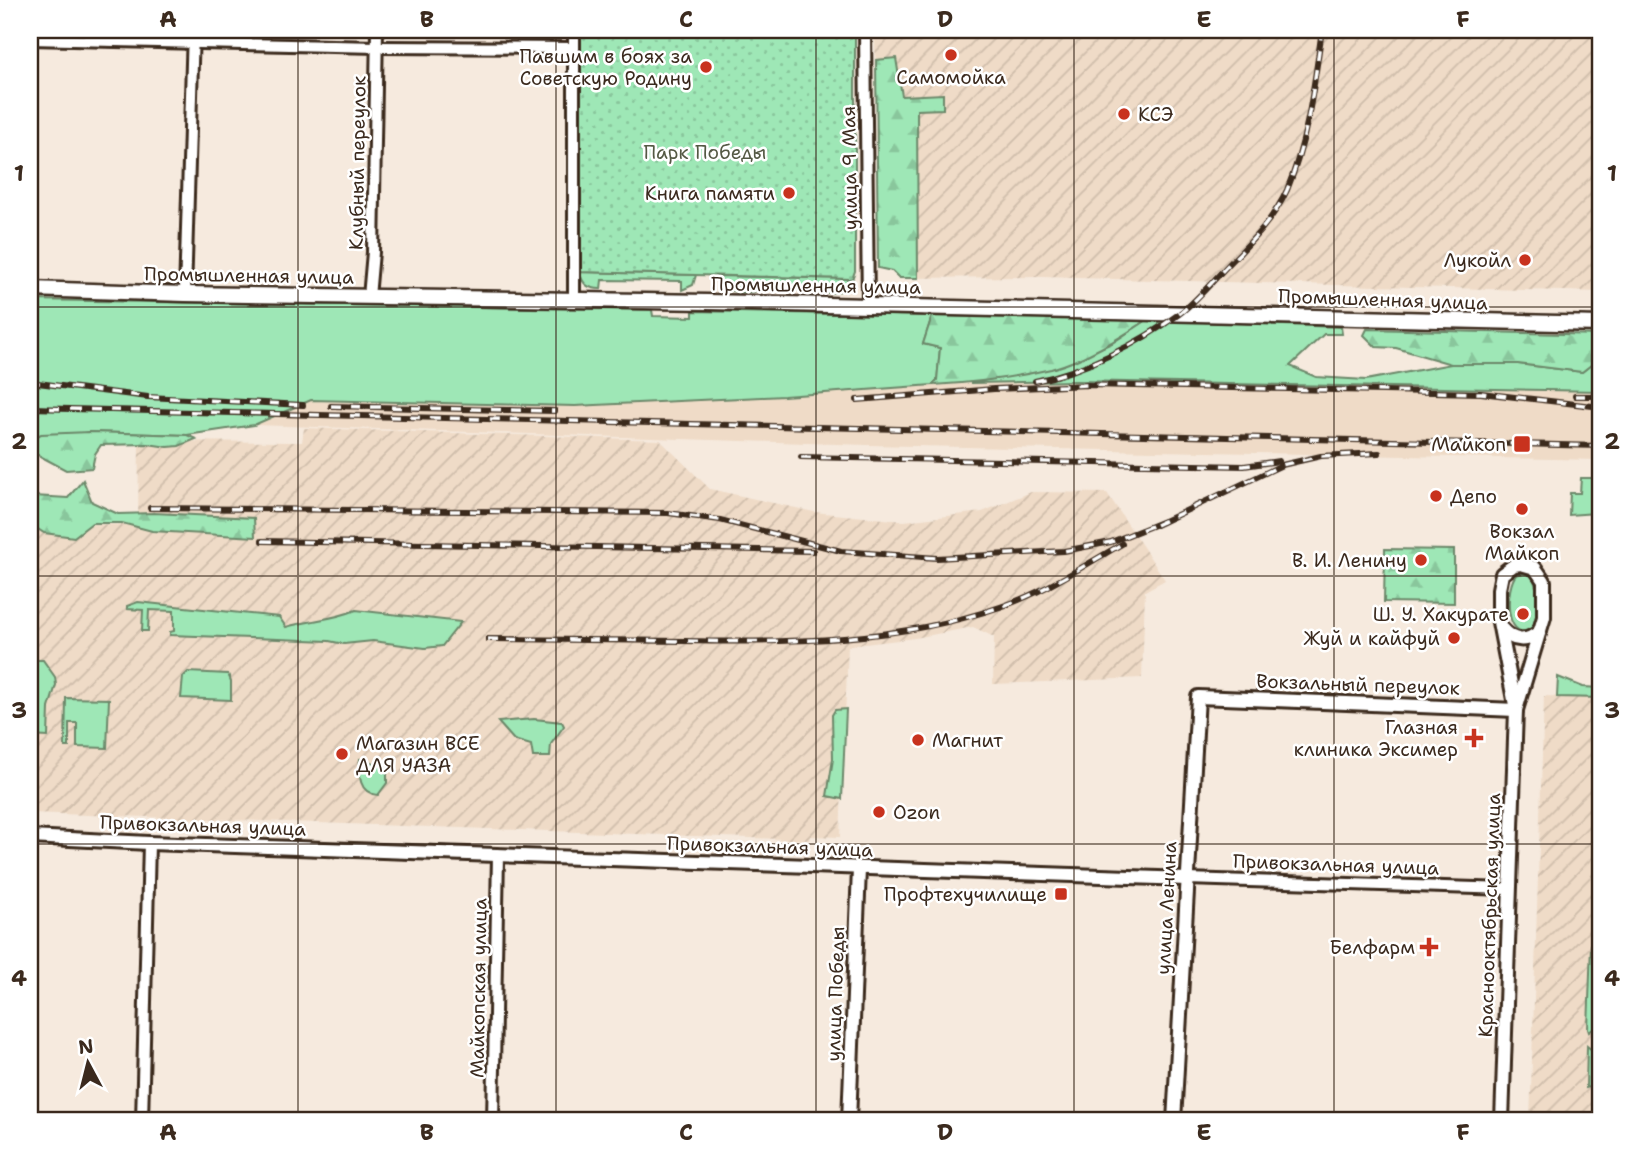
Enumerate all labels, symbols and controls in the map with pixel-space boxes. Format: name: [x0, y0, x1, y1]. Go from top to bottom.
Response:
text: A: [159, 4, 177, 34]
text: B: [420, 4, 434, 34]
text: C: [679, 4, 693, 34]
text: D: [937, 4, 953, 34]
text: E: [1196, 4, 1212, 34]
text: F: [1456, 4, 1470, 34]
place label: Павшим в боях за Советскую Родину: [519, 44, 692, 91]
marker: Самомойка: [943, 47, 959, 63]
marker: Павшим в боях за Советскую Родину: [698, 59, 714, 75]
place label: Самомойка: [896, 65, 1006, 90]
street label: Клубный переулок: [343, 76, 372, 250]
place label: КСЭ: [1138, 102, 1173, 127]
street label: улица 9 Мая: [836, 106, 863, 230]
marker: КСЭ: [1116, 106, 1132, 122]
park label: Парк Победы: [644, 140, 766, 165]
text: 1: [14, 158, 24, 188]
text: 1: [1607, 158, 1617, 188]
place label: Книга памяти: [645, 181, 775, 206]
marker: Книга памяти: [781, 185, 797, 201]
place label: Лукойл: [1444, 248, 1511, 273]
marker: Лукойл: [1517, 252, 1533, 268]
street label: Промышленная улица: [144, 261, 354, 290]
street label: Промышленная улица: [711, 271, 921, 300]
street label: Промышленная улица: [1278, 283, 1488, 316]
text: 2: [11, 426, 27, 456]
text: 2: [1604, 426, 1620, 456]
place label: Майкоп: [1431, 432, 1506, 457]
marker: Майкоп: [1512, 434, 1532, 454]
place label: Депо: [1450, 484, 1497, 509]
marker: Депо: [1428, 488, 1444, 504]
marker: Вокзал Майкоп: [1514, 501, 1530, 517]
place label: Вокзал Майкоп: [1485, 519, 1559, 566]
place label: В. И. Ленину: [1292, 548, 1407, 573]
marker: В. И. Ленину: [1413, 552, 1429, 568]
place label: Ш. У. Хакурате: [1373, 602, 1509, 627]
marker: Ш. У. Хакурате: [1515, 606, 1531, 622]
place label: Жуй и кайфуй: [1303, 626, 1440, 651]
marker: Жуй и кайфуй: [1446, 630, 1462, 646]
street label: Вокзальный переулок: [1256, 668, 1460, 701]
text: 3: [11, 695, 27, 725]
text: 3: [1604, 695, 1620, 725]
place label: Глазная клиника Эксимер: [1294, 715, 1458, 762]
place label: Магнит: [932, 728, 1003, 753]
marker: Глазная клиника Эксимер: [1464, 728, 1484, 748]
place label: Магазин ВСЕ ДЛЯ УАЗА: [356, 731, 480, 778]
marker: Магнит: [910, 732, 926, 748]
marker: Магазин ВСЕ ДЛЯ УАЗА: [334, 746, 350, 762]
street label: Краснооктябрьская улица: [1473, 792, 1506, 1038]
place label: Ozon: [893, 800, 940, 825]
marker: Ozon: [871, 804, 887, 820]
street label: Привокзальная улица: [100, 809, 307, 842]
street label: Привокзальная улица: [667, 830, 874, 863]
street label: улица Ленина: [1151, 841, 1182, 975]
street label: Привокзальная улица: [1233, 848, 1440, 881]
place label: Профтехучилище: [884, 882, 1047, 907]
marker: Профтехучилище: [1053, 886, 1069, 902]
street label: Майкопская улица: [464, 898, 493, 1078]
street label: улица Победы: [821, 926, 850, 1062]
place label: Белфарм: [1330, 935, 1415, 960]
marker: Белфарм: [1421, 939, 1437, 955]
text: 4: [11, 963, 27, 993]
text: 4: [1604, 963, 1620, 993]
north arrow: [52, 1028, 122, 1098]
text: N: [77, 1033, 95, 1060]
text: A: [159, 1117, 177, 1147]
text: B: [420, 1117, 434, 1147]
text: C: [679, 1117, 693, 1147]
text: D: [937, 1117, 953, 1147]
text: E: [1196, 1117, 1212, 1147]
text: F: [1456, 1117, 1470, 1147]

